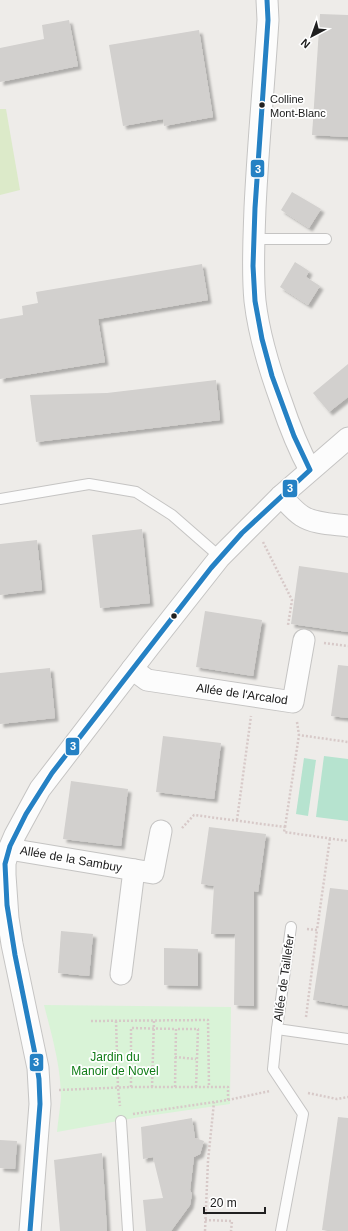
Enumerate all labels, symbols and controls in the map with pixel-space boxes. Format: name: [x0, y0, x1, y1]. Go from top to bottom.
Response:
north arrow: [292, 16, 332, 56]
text: N: [298, 36, 312, 51]
place label: Colline Mont-Blanc: [270, 93, 326, 119]
marker: Colline Mont-Blanc: [257, 100, 267, 110]
line badge: 3: [250, 159, 265, 178]
text: 3: [255, 163, 261, 175]
line badge: 3: [282, 479, 298, 498]
text: 3: [287, 482, 293, 494]
unlabelled marker: [169, 611, 179, 621]
street label: Allée de l'Arcalod: [195, 681, 289, 707]
line badge: 3: [65, 737, 80, 756]
text: 3: [70, 740, 76, 752]
street label: Allée de la Sambuy: [19, 843, 123, 875]
street label: Allée de Taillefer: [271, 934, 297, 1022]
park label: Jardin du Manoir de Novel: [71, 1050, 159, 1078]
line badge: 3: [29, 1053, 44, 1072]
text: 3: [33, 1056, 39, 1068]
scale bar: [204, 1189, 265, 1215]
text: 20 m: [210, 1196, 237, 1210]

